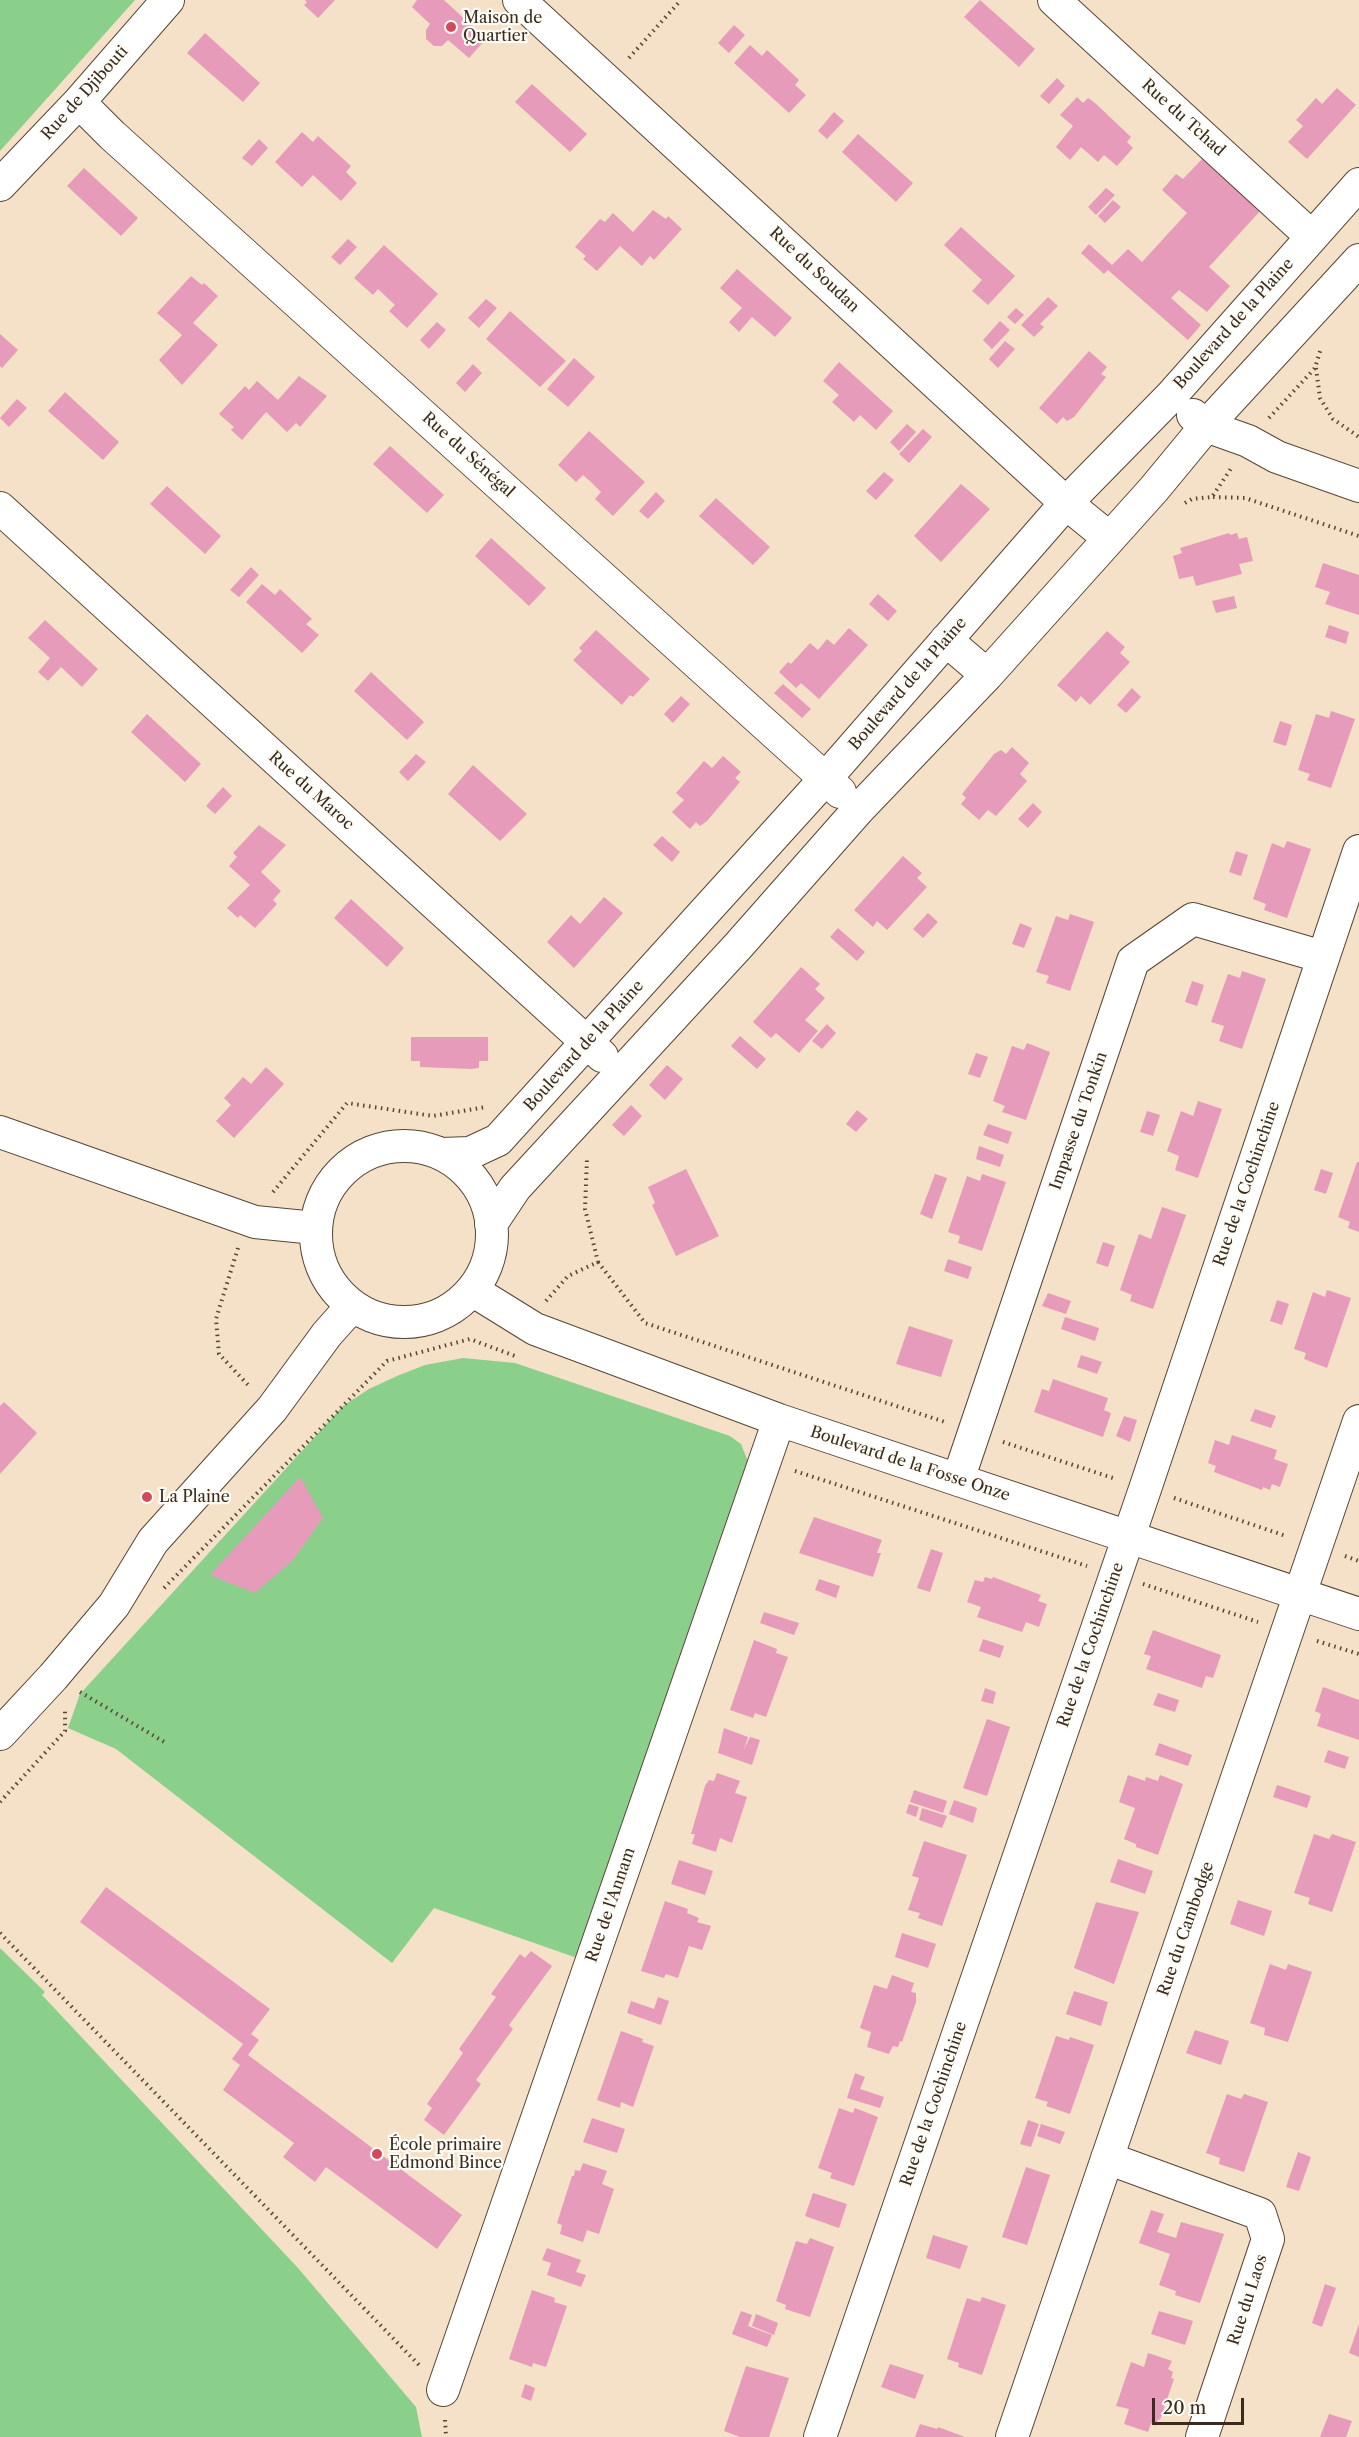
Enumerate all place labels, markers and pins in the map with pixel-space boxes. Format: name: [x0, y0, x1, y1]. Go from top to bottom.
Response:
place label: Maison de Quartier: [463, 8, 542, 46]
marker: Maison de Quartier: [444, 20, 458, 34]
place label: La Plaine: [159, 1487, 230, 1507]
marker: La Plaine: [140, 1490, 154, 1504]
place label: École primaire Edmond Bince: [389, 2135, 502, 2173]
marker: École primaire Edmond Bince: [370, 2147, 384, 2161]

